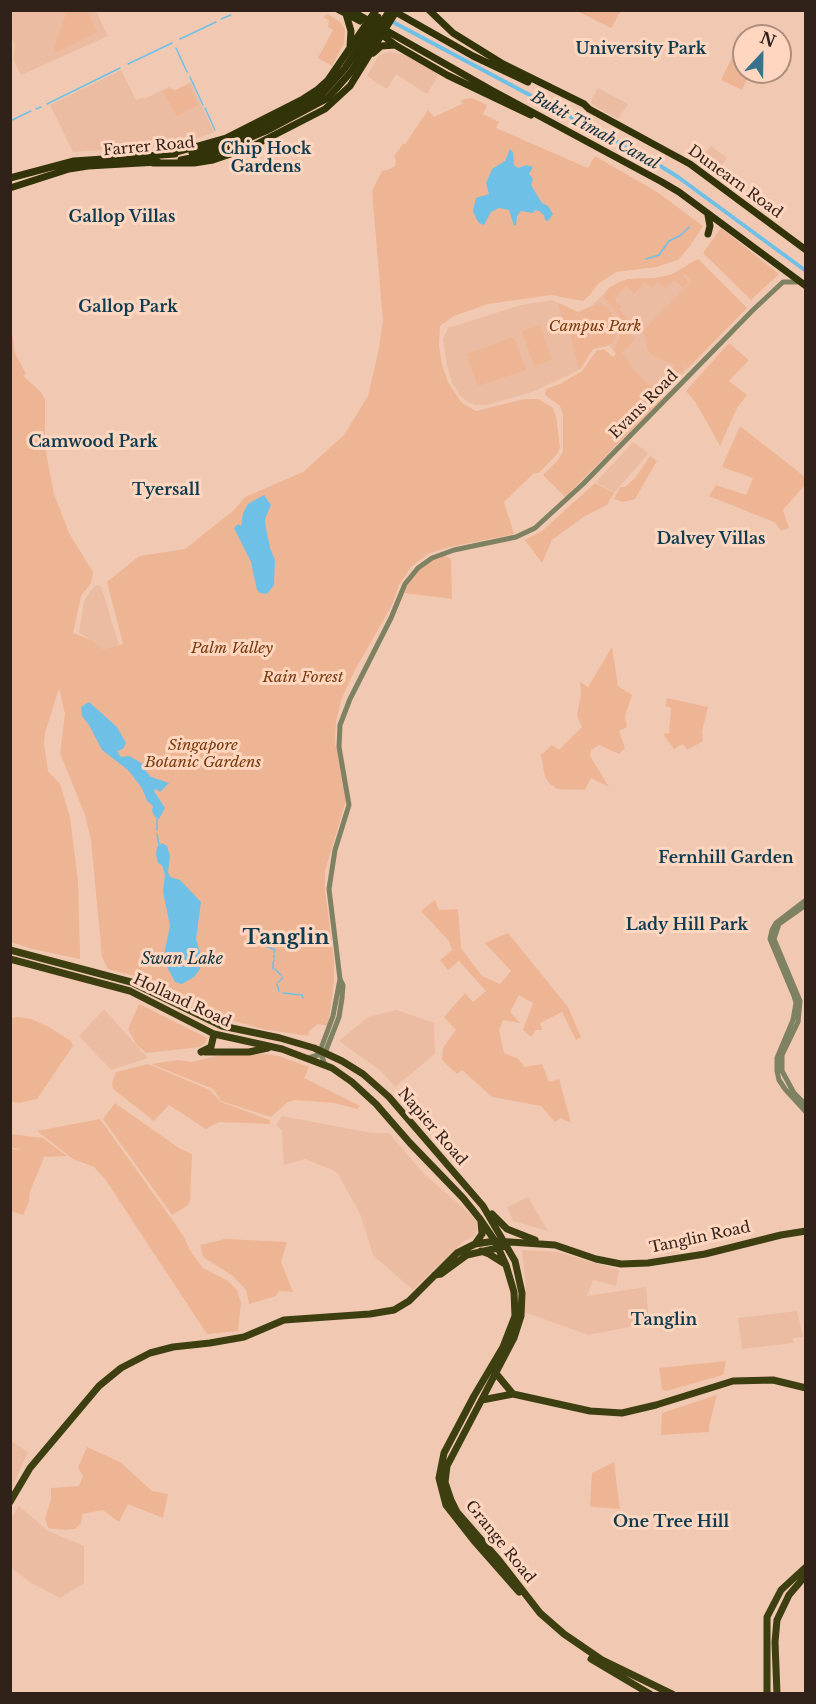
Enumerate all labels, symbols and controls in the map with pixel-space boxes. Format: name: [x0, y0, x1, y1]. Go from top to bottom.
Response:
north arrow: [732, 24, 792, 84]
text: N: [757, 27, 779, 51]
district label: University Park: [576, 39, 706, 59]
water label: Bukit Timah Canal: [527, 88, 663, 174]
street label: Farrer Road: [102, 134, 196, 160]
district label: Chip Hock Gardens: [221, 139, 311, 177]
street label: Dunearn Road: [684, 142, 786, 222]
district label: Gallop Villas: [69, 207, 175, 227]
district label: Gallop Park: [78, 297, 178, 317]
park label: Campus Park: [549, 318, 641, 336]
street label: Evans Road: [606, 367, 682, 443]
district label: Camwood Park: [28, 432, 158, 452]
district label: Tyersall: [132, 480, 200, 500]
district label: Dalvey Villas: [656, 529, 766, 549]
park label: Palm Valley: [191, 640, 273, 658]
park label: Rain Forest: [263, 669, 343, 687]
park label: Singapore Botanic Gardens: [145, 737, 261, 772]
district label: Fernhill Garden: [658, 848, 794, 868]
district label: Lady Hill Park: [626, 915, 748, 935]
district label: Tanglin: [242, 925, 330, 951]
water label: Swan Lake: [141, 949, 223, 969]
street label: Holland Road: [130, 970, 234, 1032]
street label: Napier Road: [394, 1085, 470, 1169]
street label: Tanglin Road: [648, 1219, 752, 1257]
district label: Tanglin: [631, 1310, 697, 1330]
street label: Grange Road: [461, 1497, 539, 1587]
district label: One Tree Hill: [613, 1512, 729, 1532]

